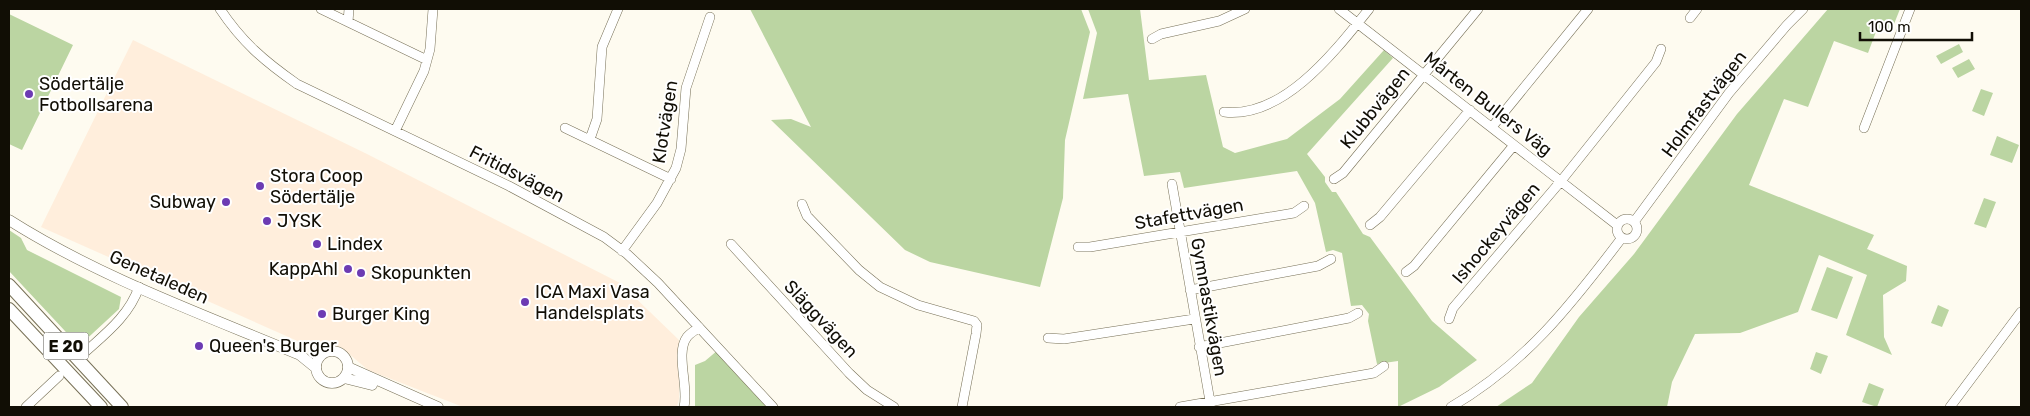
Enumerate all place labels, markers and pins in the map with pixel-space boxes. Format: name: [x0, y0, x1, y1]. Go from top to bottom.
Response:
place label: Södertälje Fotbollsarena: [39, 73, 153, 116]
marker: Södertälje Fotbollsarena: [23, 88, 35, 100]
place label: Stora Coop Södertälje: [270, 165, 363, 208]
marker: Stora Coop Södertälje: [254, 180, 266, 192]
place label: Subway: [150, 191, 216, 213]
marker: Subway: [220, 196, 232, 208]
place label: JYSK: [277, 210, 322, 232]
marker: JYSK: [261, 215, 273, 227]
place label: Lindex: [327, 233, 383, 255]
marker: Lindex: [311, 238, 323, 250]
place label: KappAhl: [269, 258, 338, 280]
place label: Skopunkten: [371, 262, 471, 284]
marker: KappAhl: [342, 263, 354, 275]
marker: Skopunkten: [355, 267, 367, 279]
place label: ICA Maxi Vasa Handelsplats: [535, 281, 650, 324]
marker: ICA Maxi Vasa Handelsplats: [519, 296, 531, 308]
place label: Burger King: [332, 303, 430, 325]
marker: Burger King: [316, 308, 328, 320]
place label: Queen's Burger: [209, 335, 337, 357]
marker: Queen's Burger: [193, 340, 205, 352]

